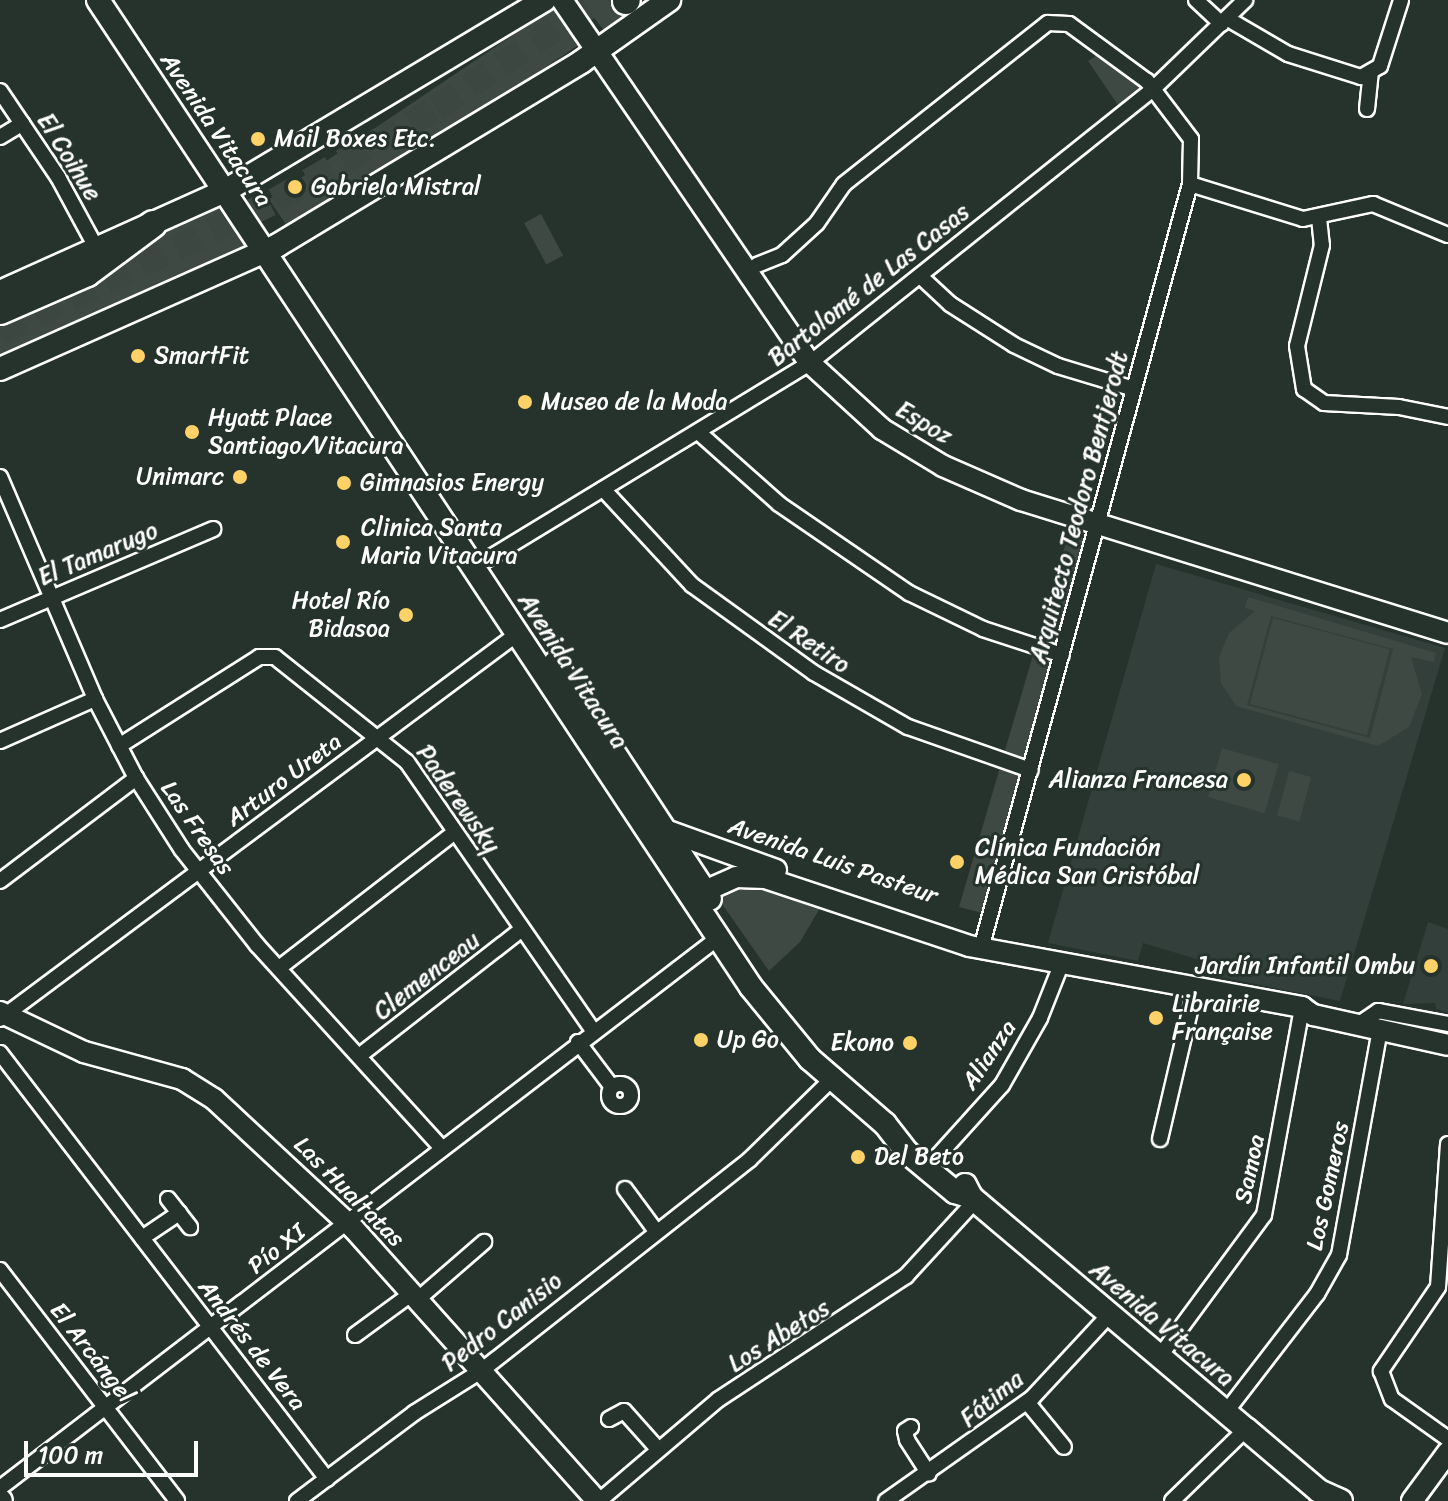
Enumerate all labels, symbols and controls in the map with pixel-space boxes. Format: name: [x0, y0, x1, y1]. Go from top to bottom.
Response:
street label: Avenida Vitacura: [154, 47, 278, 213]
street label: El Coihue: [31, 108, 107, 206]
place label: Mail Boxes Etc.: [274, 125, 438, 153]
marker: Mail Boxes Etc.: [249, 130, 267, 148]
place label: Gabriela Mistral: [311, 173, 481, 201]
marker: Gabriela Mistral: [286, 178, 304, 196]
street label: Bartolomé de Las Casas: [762, 197, 976, 373]
place label: SmartFit: [154, 342, 249, 370]
marker: SmartFit: [129, 347, 147, 365]
street label: Arquitecto Teodoro Bentjerodt: [1023, 348, 1135, 666]
place label: Museo de la Moda: [541, 388, 728, 416]
marker: Museo de la Moda: [516, 393, 534, 411]
street label: Espoz: [891, 395, 957, 451]
place label: Hyatt Place Santiago/Vitacura: [208, 404, 404, 460]
marker: Hyatt Place Santiago/Vitacura: [183, 423, 201, 441]
place label: Unimarc: [136, 463, 224, 491]
marker: Unimarc: [231, 468, 249, 486]
place label: Gimnasios Energy: [360, 469, 544, 497]
marker: Gimnasios Energy: [335, 474, 353, 492]
place label: Clinica Santa Maria Vitacura: [361, 514, 518, 570]
street label: El Tamarugo: [34, 516, 162, 592]
marker: Clinica Santa Maria Vitacura: [332, 531, 354, 553]
place label: Hotel Río Bidasoa: [292, 587, 390, 643]
street label: Avenida Vitacura: [512, 588, 634, 754]
street label: El Retiro: [763, 604, 855, 680]
marker: Hotel Río Bidasoa: [397, 606, 415, 624]
street label: Arturo Ureta: [220, 727, 348, 833]
street label: Paderewsky: [410, 739, 506, 859]
place label: Alianza Francesa: [1049, 766, 1228, 794]
marker: Alianza Francesa: [1235, 771, 1253, 789]
street label: Las Fresas: [154, 775, 240, 881]
street label: Avenida Luis Pasteur: [724, 811, 942, 911]
place label: Clínica Fundación Médica San Cristóbal: [975, 834, 1199, 890]
marker: Clínica Fundación Médica San Cristóbal: [946, 851, 968, 873]
street label: Clemenceau: [368, 926, 486, 1026]
place label: Jardín Infantil Ombu: [1196, 952, 1415, 980]
marker: Jardín Infantil Ombu: [1422, 957, 1440, 975]
place label: Librairie Française: [1172, 990, 1273, 1046]
marker: Librairie Française: [1147, 1009, 1165, 1027]
street label: Alianza: [955, 1015, 1023, 1095]
place label: Up Go: [717, 1026, 779, 1054]
place label: Ekono: [831, 1029, 894, 1057]
marker: Up Go: [692, 1031, 710, 1049]
marker: Ekono: [901, 1034, 919, 1052]
street label: Los Gomeros: [1300, 1119, 1356, 1253]
street label: Las Hualtatas: [288, 1131, 410, 1253]
street label: Samoa: [1229, 1132, 1271, 1206]
place label: Del Beto: [874, 1143, 964, 1171]
marker: Del Beto: [849, 1148, 867, 1166]
street label: Pío XI: [243, 1218, 311, 1280]
street label: Avenida Vitacura: [1084, 1255, 1240, 1393]
street label: Pedro Canisio: [436, 1266, 568, 1378]
street label: Andrés de Vera: [192, 1274, 312, 1416]
street label: Los Abetos: [723, 1293, 835, 1379]
street label: El Arcángel: [44, 1297, 140, 1409]
street label: Fátima: [955, 1365, 1029, 1433]
scale bar: [28, 1425, 202, 1475]
text: 100 m: [38, 1434, 103, 1476]

